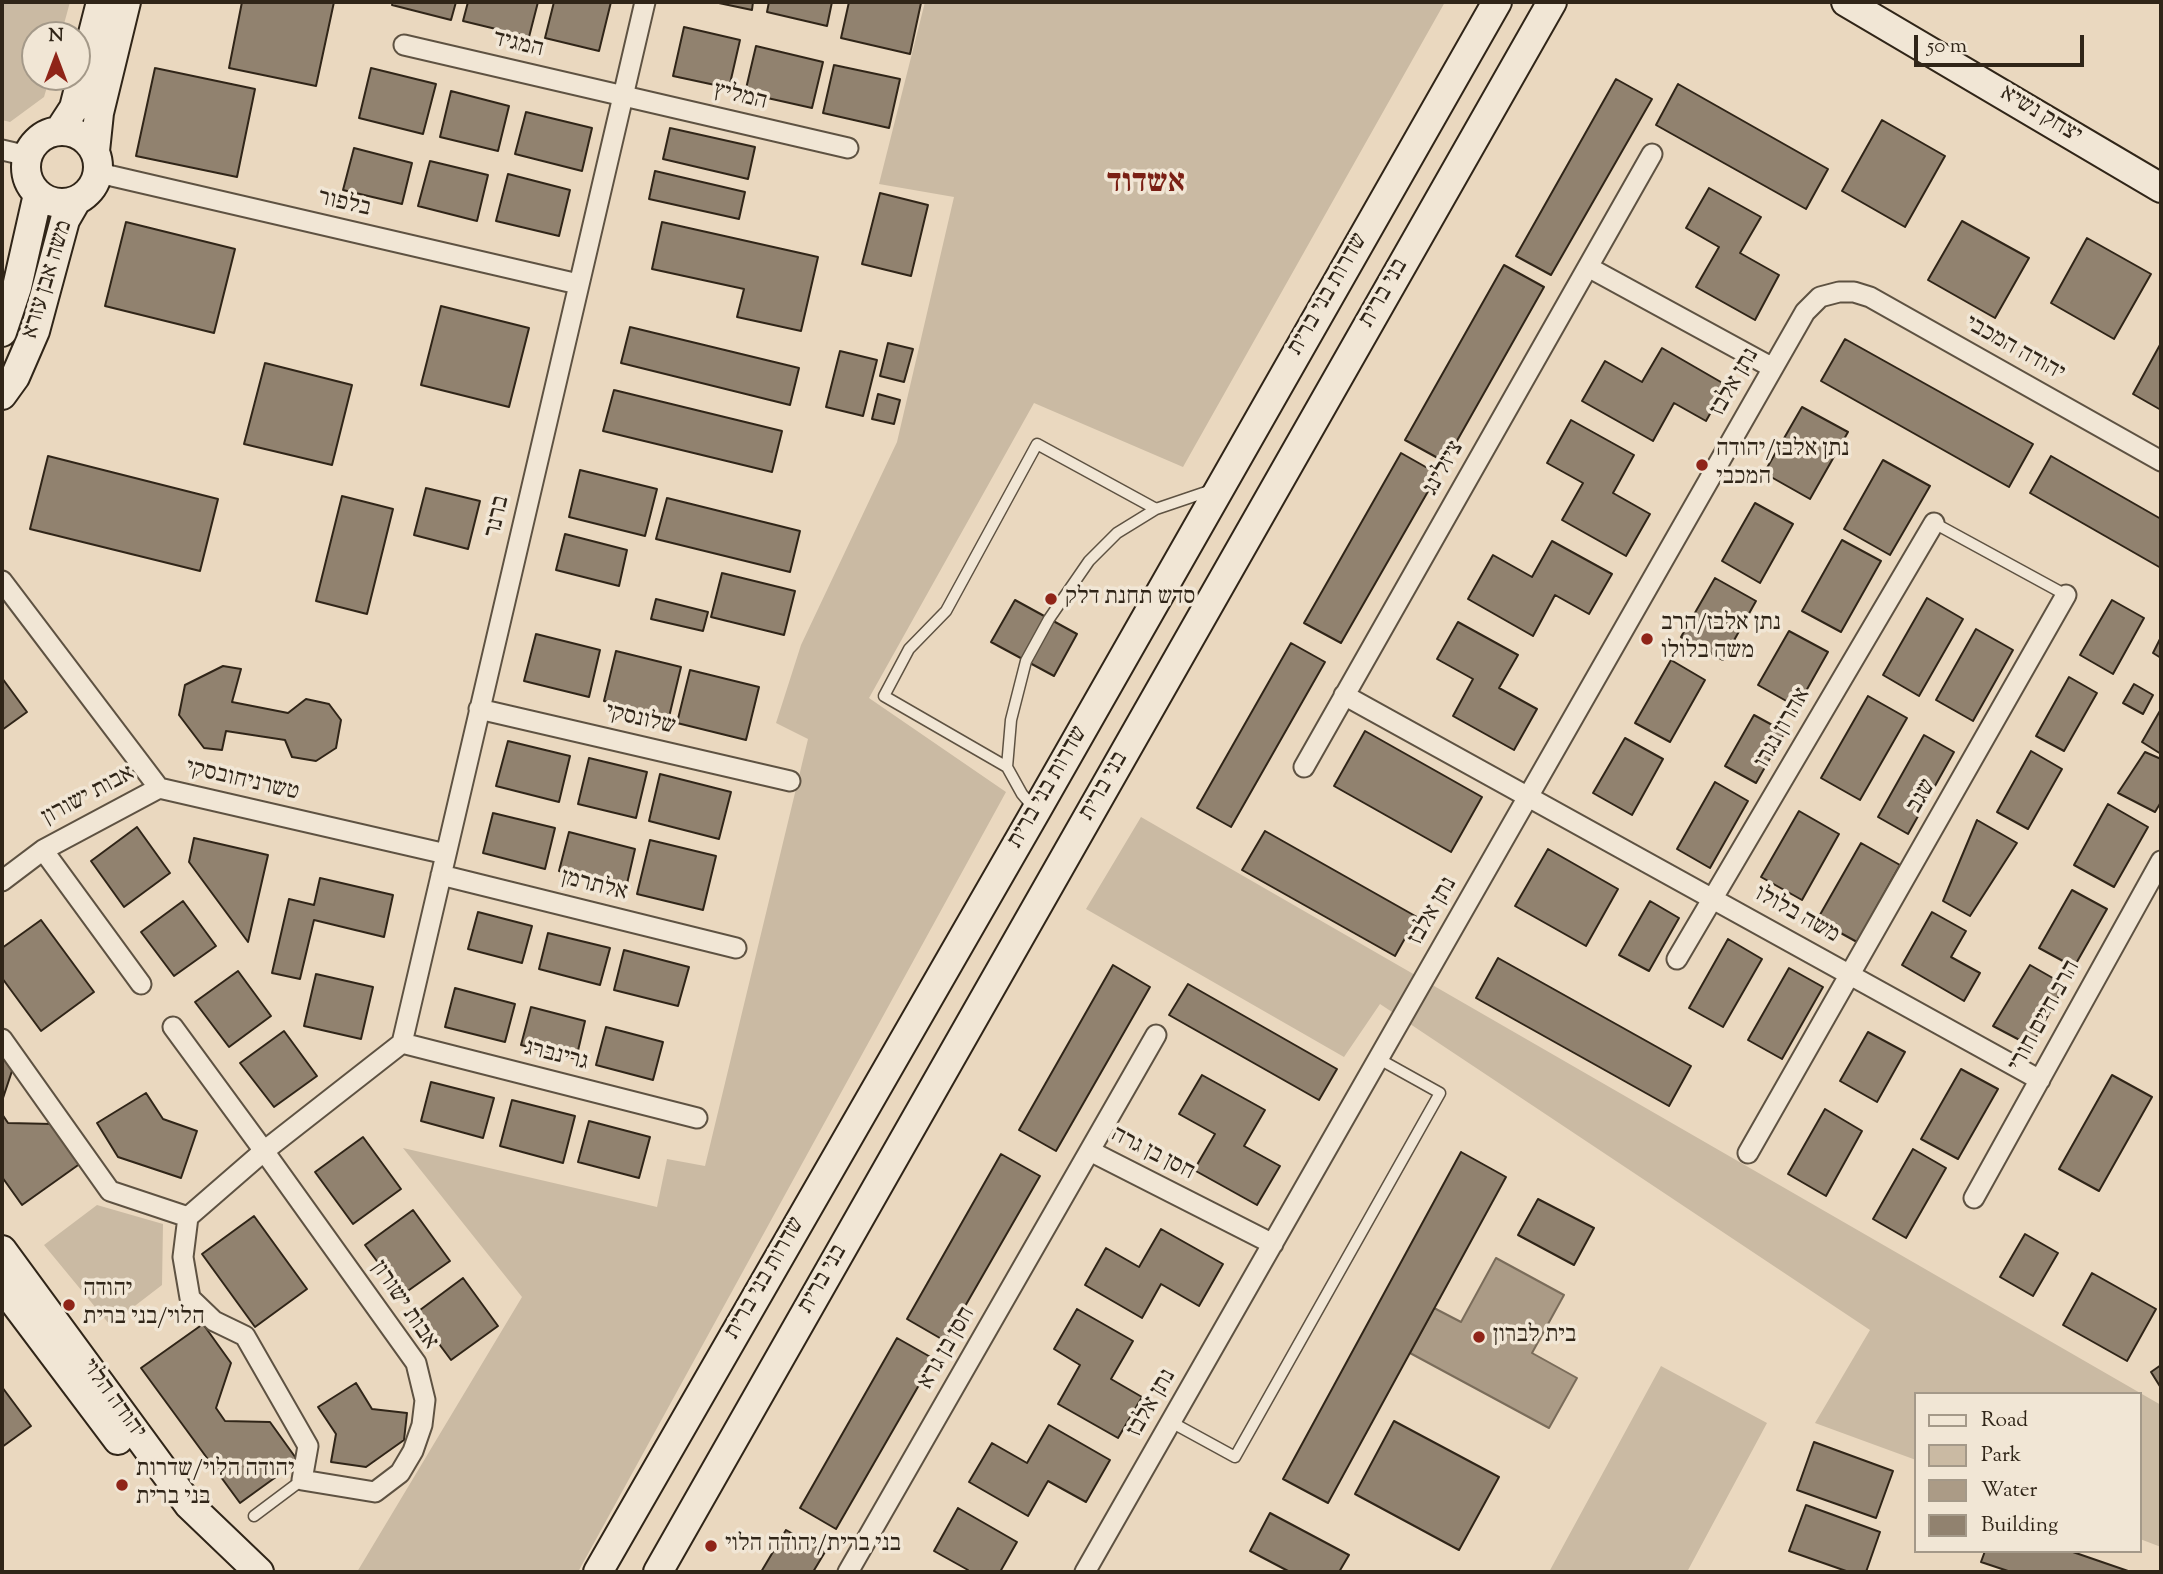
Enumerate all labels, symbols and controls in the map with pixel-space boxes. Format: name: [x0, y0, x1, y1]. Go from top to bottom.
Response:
north arrow: [21, 21, 91, 91]
scale bar: [1918, 21, 2088, 65]
text: N: [48, 23, 64, 50]
street label: המגיד: [490, 26, 546, 66]
text: 50 m: [1927, 32, 1967, 62]
street label: המליץ: [710, 78, 770, 118]
street label: יצחק נשיא: [1994, 80, 2086, 152]
district label: אשדוד: [1107, 167, 1185, 205]
street label: בלפור: [315, 185, 373, 225]
street label: משה אבן עזרא: [17, 217, 81, 343]
street label: שדרות בני ברית: [1282, 229, 1376, 361]
street label: בני ברית: [1354, 255, 1416, 333]
street label: יהודה המכבי: [1959, 311, 2069, 389]
street label: נתן אלבז: [1705, 344, 1767, 422]
street label: ציזלינג: [1418, 437, 1472, 501]
place label: נתן אלבז/יהודה המכבי: [1716, 437, 1849, 493]
marker: נתן אלבז/יהודה המכבי: [1694, 457, 1710, 473]
street label: ברנר: [480, 493, 518, 541]
place label: סדש תחנת דלק: [1065, 585, 1195, 613]
marker: סדש תחנת דלק: [1043, 591, 1059, 607]
place label: נתן אלבז/הרב משה בלולו: [1661, 611, 1781, 667]
marker: נתן אלבז/הרב משה בלולו: [1639, 631, 1655, 647]
street label: אהרון נגרו: [1749, 684, 1819, 774]
street label: שלונסקי: [602, 699, 678, 743]
street label: שדרות בני ברית: [1002, 722, 1096, 854]
street label: בני ברית: [1074, 748, 1136, 826]
street label: טשרניחובסקי: [183, 755, 301, 809]
street label: אבות ישורון: [38, 761, 140, 833]
street label: שגב: [1902, 775, 1944, 819]
street label: אלתרמן: [558, 865, 630, 909]
street label: נתן אלבז: [1403, 873, 1465, 951]
street label: משה בלולו: [1748, 881, 1844, 951]
street label: הרב חיים חורי: [2004, 956, 2088, 1078]
street label: גרינברג: [521, 1035, 591, 1079]
street label: חסן בן גרה: [1105, 1122, 1199, 1188]
street label: שדרות בני ברית: [719, 1213, 813, 1345]
street label: בני ברית: [793, 1241, 855, 1319]
street label: אבות ישורון: [363, 1256, 443, 1356]
place label: יהודה הלוי/בני ברית: [83, 1277, 205, 1333]
marker: יהודה הלוי/בני ברית: [61, 1297, 77, 1313]
street label: חסן בן גרא: [913, 1303, 983, 1395]
place label: בית לברון: [1493, 1323, 1576, 1351]
marker: בית לברון: [1471, 1329, 1487, 1345]
street label: יהודה הלוי: [73, 1354, 151, 1446]
street label: נתן אלבז: [1122, 1365, 1184, 1443]
legend: [1914, 1392, 2142, 1553]
text: Road: [1981, 1406, 2028, 1436]
text: Park: [1981, 1441, 2021, 1471]
place label: יהודה הלוי/שדרות בני ברית: [136, 1457, 295, 1513]
text: Water: [1981, 1476, 2037, 1506]
marker: יהודה הלוי/שדרות בני ברית: [114, 1477, 130, 1493]
text: Building: [1981, 1511, 2058, 1541]
place label: בני ברית/יהודה הלוי: [725, 1532, 901, 1560]
marker: בני ברית/יהודה הלוי: [703, 1538, 719, 1554]

